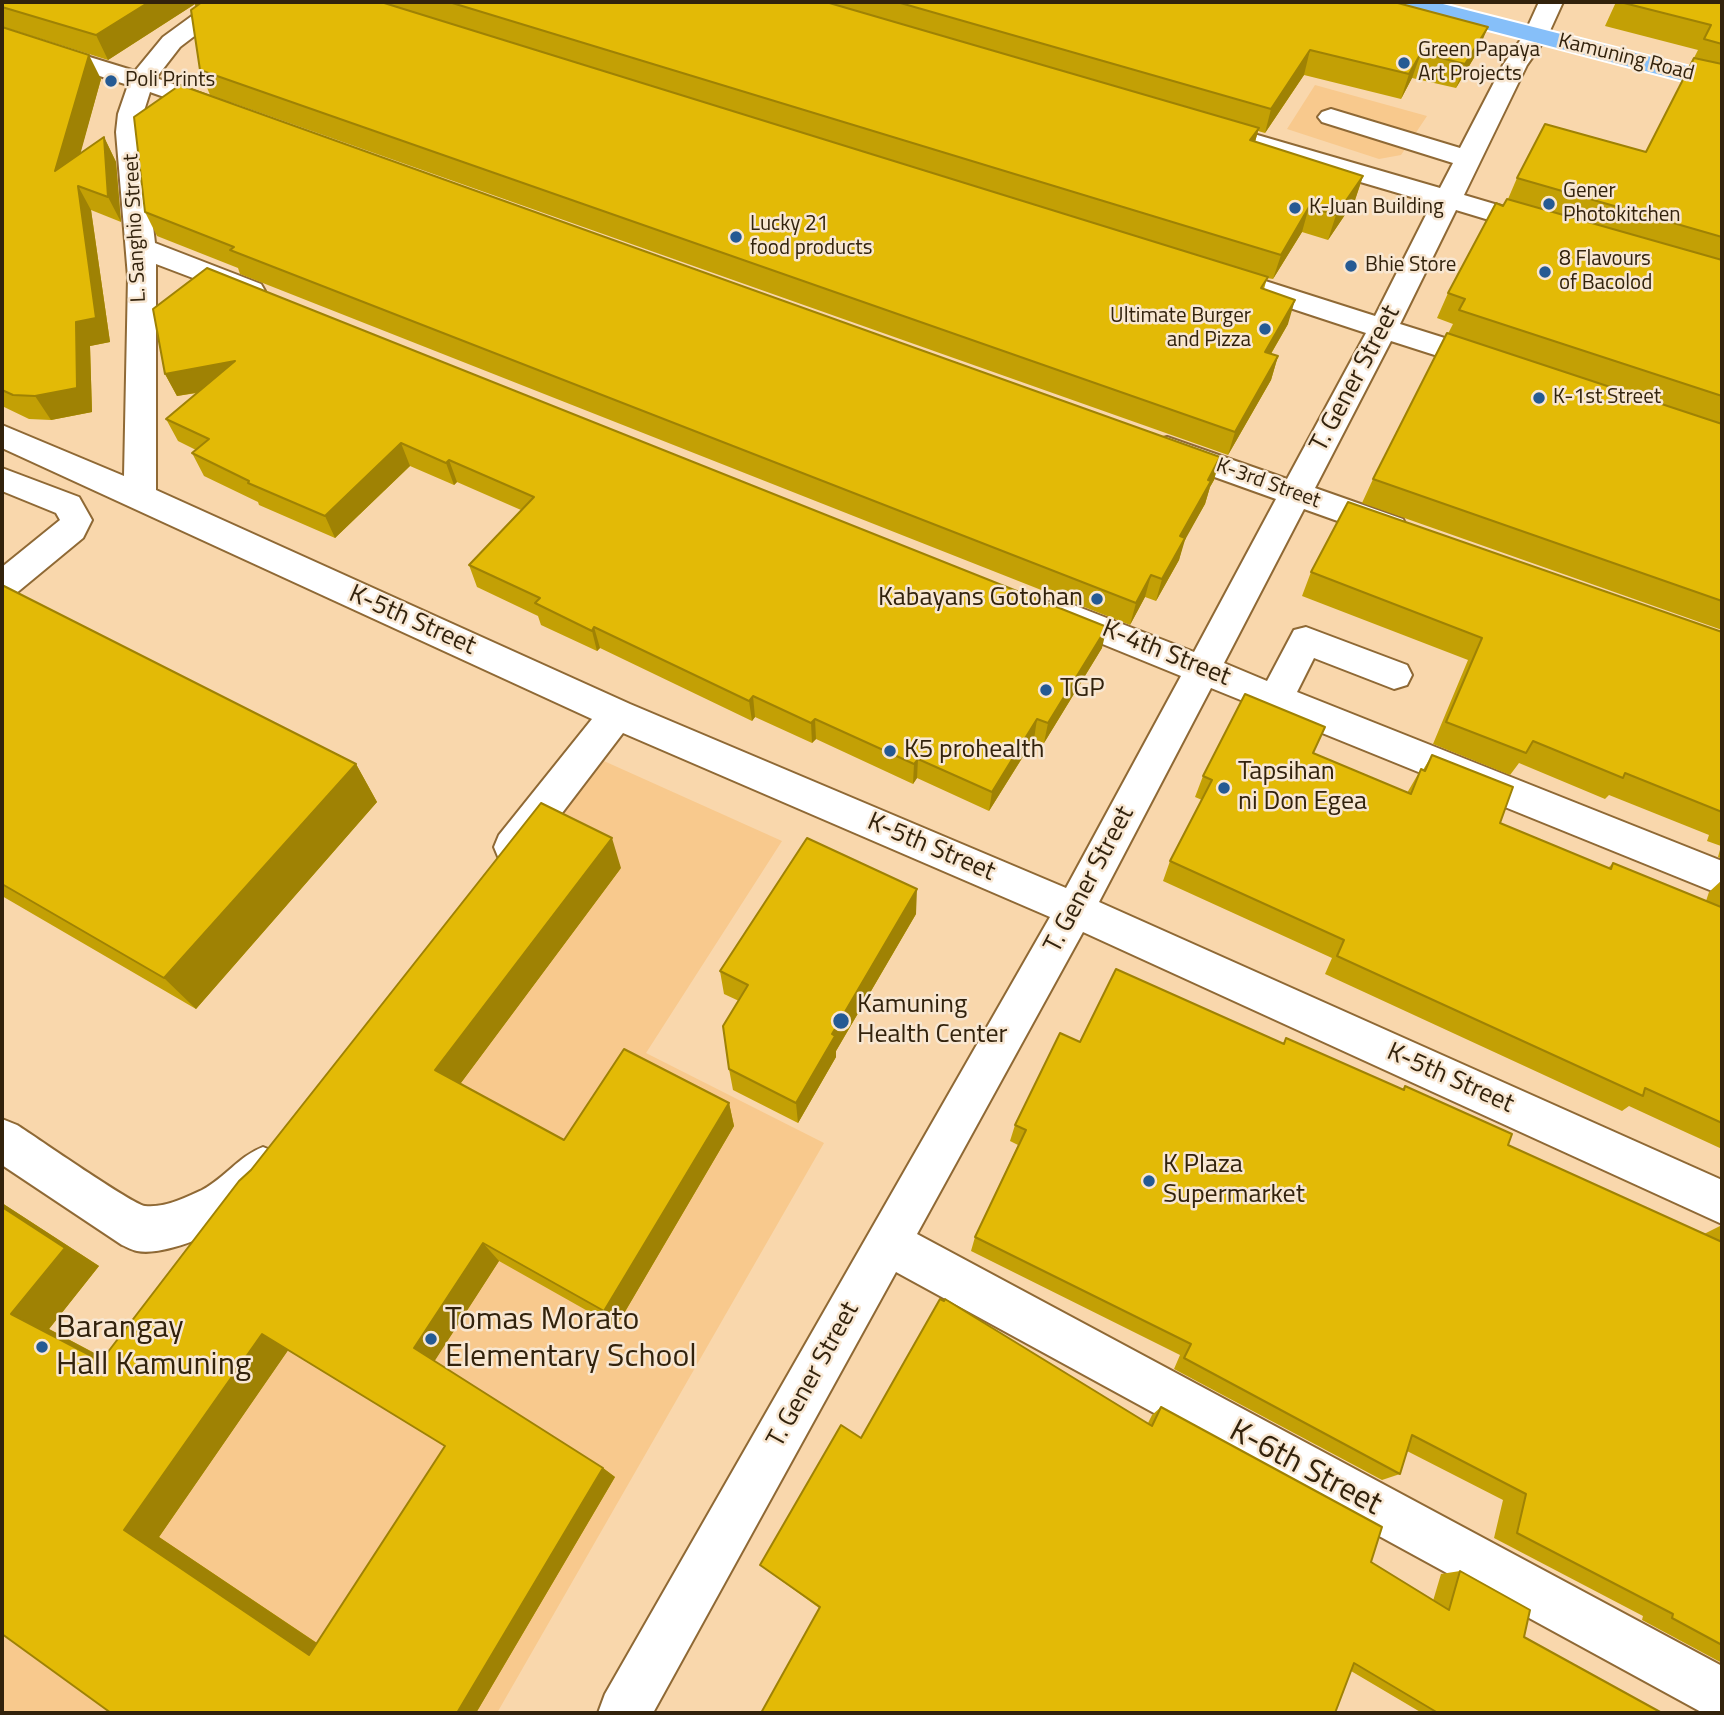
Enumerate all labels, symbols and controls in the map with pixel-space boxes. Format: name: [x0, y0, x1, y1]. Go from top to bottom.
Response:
street label: Kamuning Road: [1555, 29, 1697, 87]
place label: Green Papaya Art Projects: [1418, 38, 1540, 88]
marker: Green Papaya Art Projects: [1396, 55, 1412, 71]
place label: Poli Prints: [125, 68, 215, 94]
marker: Poli Prints: [103, 73, 119, 89]
street label: L. Sanghio Street: [120, 153, 152, 303]
place label: Gener Photokitchen: [1563, 179, 1681, 229]
place label: K-Juan Building: [1309, 195, 1444, 221]
marker: Gener Photokitchen: [1541, 196, 1557, 212]
marker: K-Juan Building: [1287, 200, 1303, 216]
place label: Lucky 21 food products: [750, 212, 872, 262]
marker: Lucky 21 food products: [728, 229, 744, 245]
place label: 8 Flavours of Bacolod: [1559, 247, 1652, 297]
place label: Bhie Store: [1365, 253, 1456, 279]
marker: Bhie Store: [1343, 258, 1359, 274]
marker: 8 Flavours of Bacolod: [1537, 264, 1553, 280]
street label: T. Gener Street: [1304, 300, 1408, 458]
place label: Ultimate Burger and Pizza: [1110, 304, 1251, 354]
marker: Ultimate Burger and Pizza: [1257, 321, 1273, 337]
place label: K-1st Street: [1553, 385, 1661, 411]
marker: K-1st Street: [1531, 390, 1547, 406]
street label: K-3rd Street: [1212, 454, 1324, 514]
street label: K-5th Street: [344, 579, 480, 663]
place label: Kabayans Gotohan: [878, 583, 1083, 615]
marker: Kabayans Gotohan: [1089, 591, 1105, 607]
street label: K-4th Street: [1097, 614, 1235, 694]
place label: TGP: [1060, 674, 1105, 706]
marker: TGP: [1038, 682, 1054, 698]
place label: K5 prohealth: [904, 735, 1044, 767]
marker: K5 prohealth: [882, 743, 898, 759]
place label: Tapsihan ni Don Egea: [1238, 757, 1367, 818]
marker: Tapsihan ni Don Egea: [1216, 780, 1232, 796]
street label: T. Gener Street: [1038, 801, 1142, 959]
street label: K-5th Street: [862, 807, 1000, 889]
place label: Kamuning Health Center: [857, 990, 1008, 1052]
marker: Kamuning Health Center: [831, 1011, 851, 1031]
street label: K-5th Street: [1382, 1037, 1518, 1121]
place label: K Plaza Supermarket: [1163, 1150, 1305, 1212]
marker: K Plaza Supermarket: [1141, 1173, 1157, 1189]
street label: T. Gener Street: [761, 1297, 867, 1453]
place label: Tomas Morato Elementary School: [445, 1302, 697, 1377]
place label: Barangay Hall Kamuning: [56, 1310, 251, 1385]
marker: Tomas Morato Elementary School: [423, 1331, 439, 1347]
marker: Barangay Hall Kamuning: [34, 1339, 50, 1355]
street label: K-6th Street: [1222, 1413, 1388, 1525]

